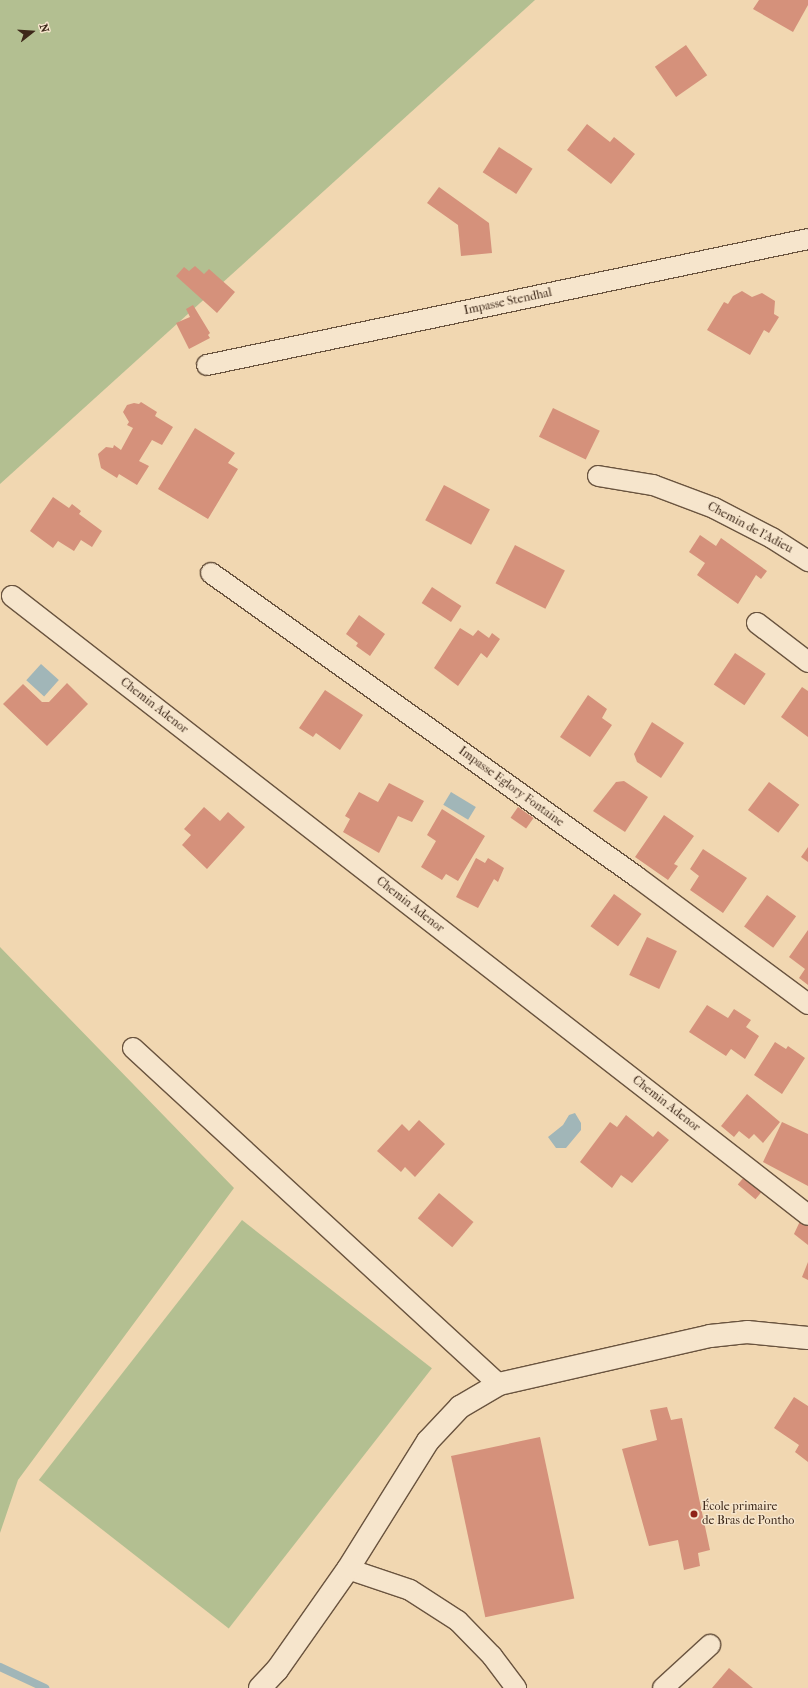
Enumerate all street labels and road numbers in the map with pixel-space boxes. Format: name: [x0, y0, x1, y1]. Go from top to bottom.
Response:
street label: Impasse Stendhal: [463, 286, 553, 318]
street label: Chemin de l'Adieu: [705, 499, 795, 557]
street label: Chemin Adenor: [117, 675, 191, 737]
street label: Impasse Eglory Fontaine: [456, 744, 566, 830]
street label: Chemin Adenor: [373, 874, 447, 936]
street label: Chemin Adenor: [629, 1073, 703, 1135]

